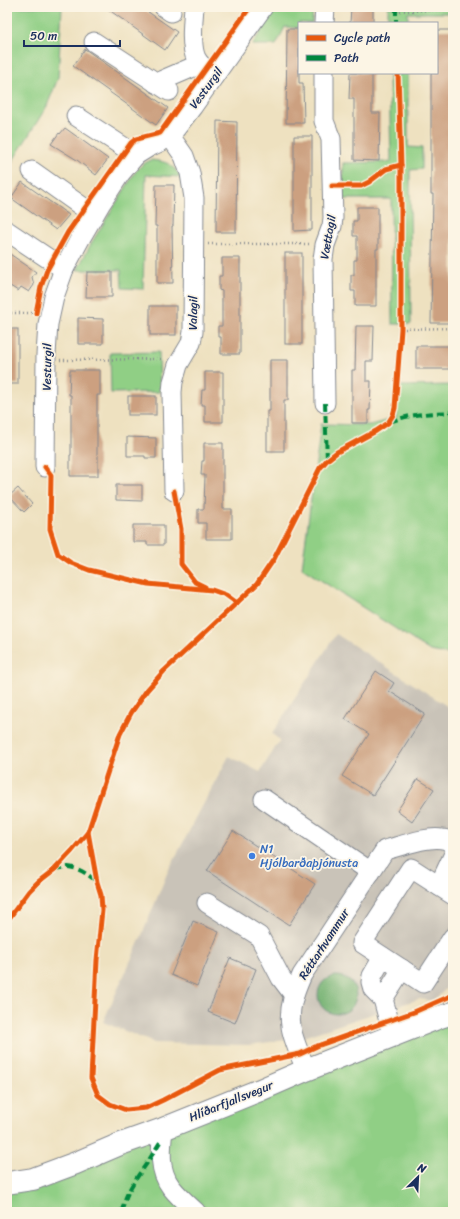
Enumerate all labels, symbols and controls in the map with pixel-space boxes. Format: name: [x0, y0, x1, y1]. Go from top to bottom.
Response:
scale bar: [24, 22, 120, 48]
legend: [298, 22, 438, 74]
text: 50 m: [30, 25, 57, 47]
text: Cycle path: [334, 27, 390, 49]
text: Path: [334, 47, 359, 69]
street label: Vesturgil: [183, 62, 229, 114]
street label: Vættagil: [313, 212, 343, 261]
street label: Valagil: [182, 295, 204, 330]
street label: Vesturgil: [36, 343, 58, 391]
place label: N1 Hjólbarðaþjónusta: [260, 838, 358, 874]
marker: N1 Hjólbarðaþjónusta: [247, 851, 257, 861]
street label: Réttarhvammur: [292, 903, 356, 984]
street label: Hlíðarfjallsvegur: [185, 1074, 278, 1128]
north arrow: [398, 1157, 438, 1197]
text: N: [414, 1158, 430, 1179]

